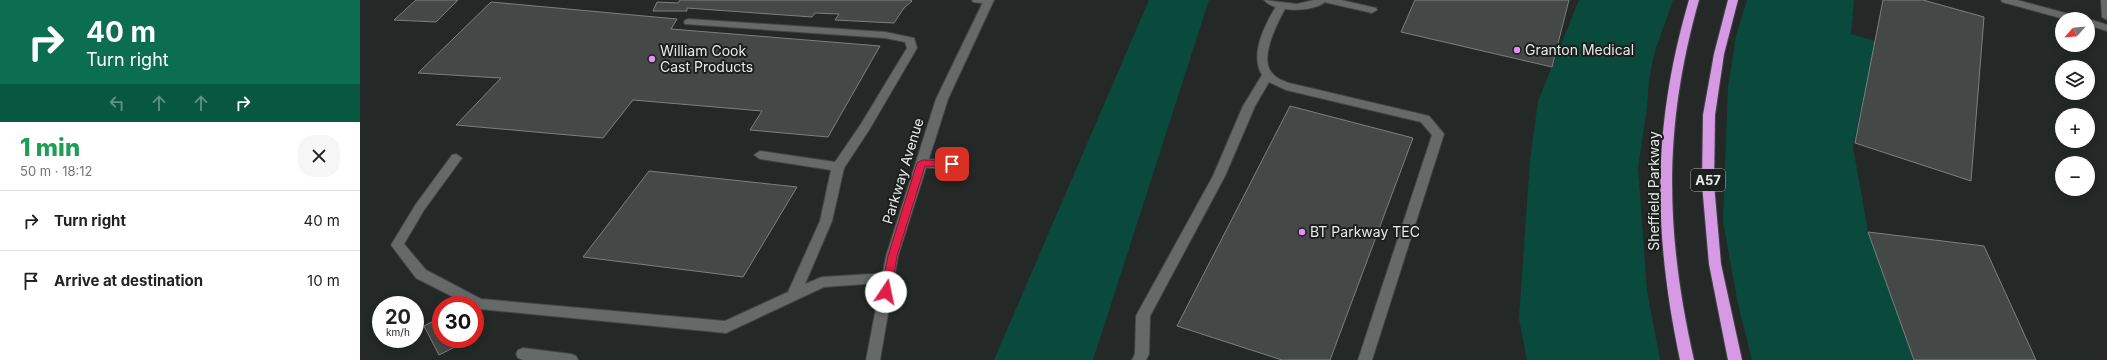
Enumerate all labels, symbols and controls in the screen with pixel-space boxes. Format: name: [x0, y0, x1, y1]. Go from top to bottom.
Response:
north arrow: [2055, 12, 2095, 52]
map controls: [2055, 12, 2095, 196]
text: 40 m: [86, 15, 156, 49]
icon: right: [20, 16, 72, 68]
place label: Granton Medical: [1525, 41, 1634, 58]
place label: William Cook Cast Products: [660, 42, 753, 75]
marker: Granton Medical: [1512, 45, 1522, 55]
text: Turn right: [86, 49, 169, 70]
marker: William Cook Cast Products: [647, 54, 657, 64]
button: layers: [2055, 60, 2095, 100]
icon: left: [106, 92, 128, 114]
icon: ahead: [148, 92, 170, 114]
icon: ahead: [190, 92, 212, 114]
icon: right: [232, 92, 254, 114]
button: +: [2055, 108, 2095, 148]
street label: Parkway Avenue: [878, 116, 927, 226]
street label: Sheffield Parkway: [1645, 131, 1662, 251]
text: 1 min: [20, 133, 80, 162]
button: close: [298, 135, 340, 177]
pin: [935, 147, 969, 181]
icon: arrive: [941, 153, 963, 175]
button: −: [2055, 156, 2095, 196]
text: 50 m · 18:12: [20, 163, 93, 179]
road number: A57: [1691, 169, 1725, 191]
icon: right: [20, 210, 42, 232]
text: Turn right: [54, 211, 126, 230]
text: 40 m: [303, 211, 340, 230]
place label: BT Parkway TEC: [1310, 223, 1420, 240]
marker: BT Parkway TEC: [1297, 227, 1307, 237]
icon: arrive: [20, 270, 42, 292]
text: Arrive at destination: [54, 271, 203, 290]
text: 10 m: [307, 271, 340, 290]
position arrow: [865, 271, 907, 313]
speed limit sign: 30: [432, 296, 484, 348]
text: 20: [385, 305, 411, 329]
text: km/h: [386, 326, 410, 338]

